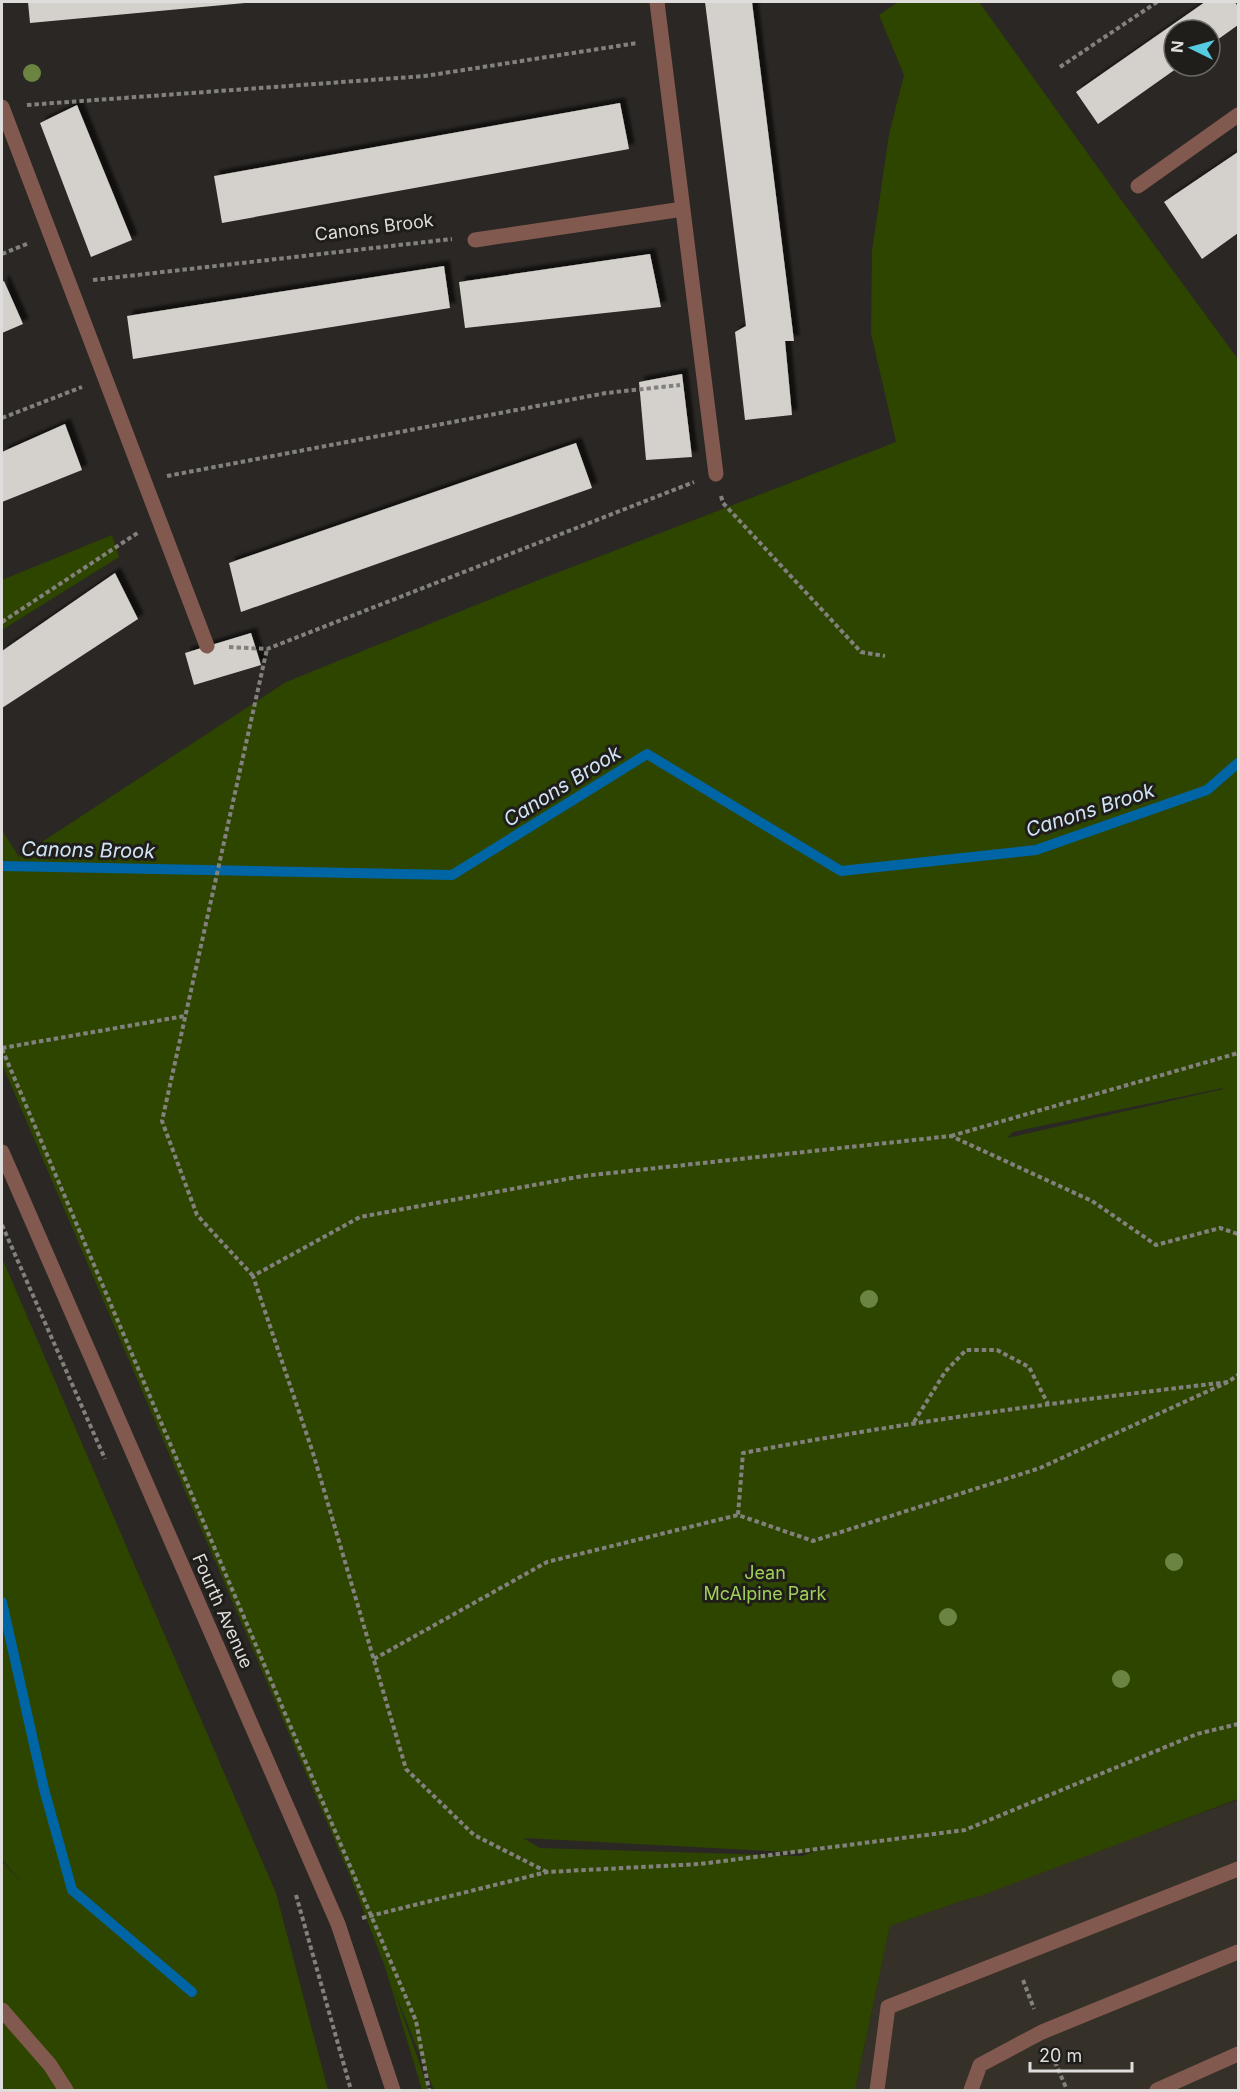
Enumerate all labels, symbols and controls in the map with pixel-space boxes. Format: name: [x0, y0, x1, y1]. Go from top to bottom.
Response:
north arrow: [1162, 18, 1222, 78]
text: N: [1167, 40, 1188, 54]
street label: Canons Brook: [313, 209, 435, 245]
water label: Canons Brook: [499, 740, 626, 832]
water label: Canons Brook: [1023, 778, 1158, 842]
water label: Canons Brook: [21, 837, 156, 863]
street label: Fourth Avenue: [188, 1550, 258, 1672]
park label: Jean McAlpine Park: [704, 1562, 827, 1604]
scale bar: [1030, 2035, 1132, 2073]
text: 20 m: [1039, 2045, 1082, 2066]

